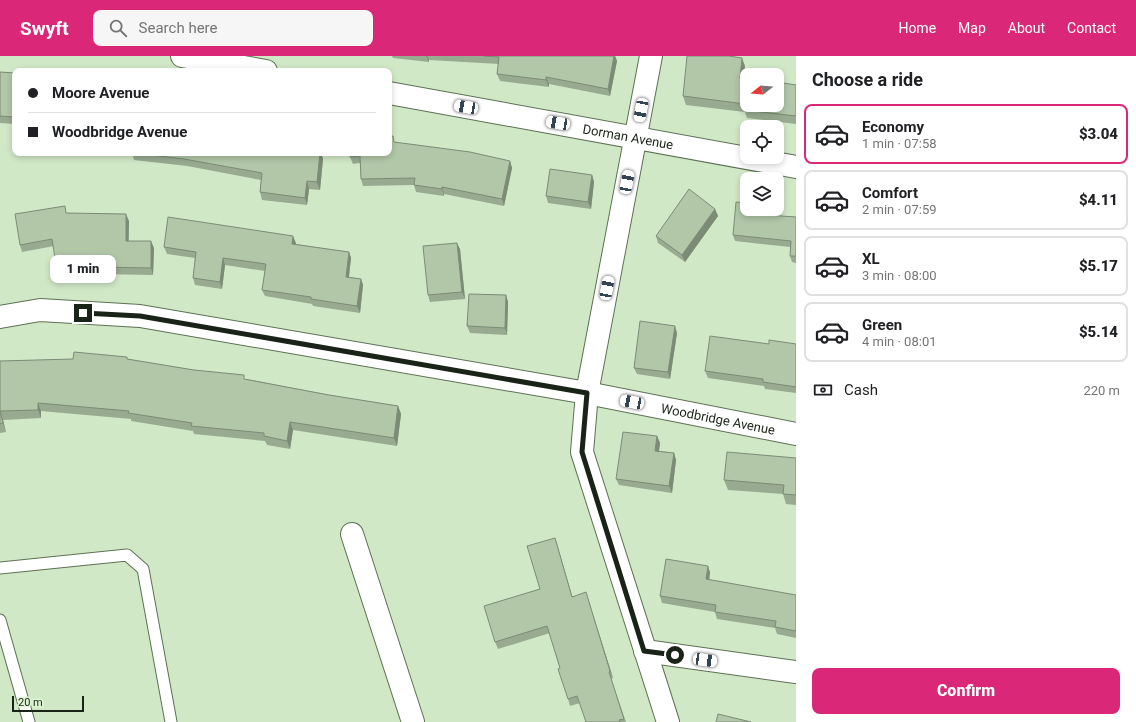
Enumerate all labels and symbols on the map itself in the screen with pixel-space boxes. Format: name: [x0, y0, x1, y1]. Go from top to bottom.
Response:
north arrow: [740, 68, 784, 112]
car: [633, 97, 649, 123]
car: [453, 99, 479, 115]
car: [545, 115, 571, 131]
street label: Dorman Avenue: [582, 121, 675, 152]
car: [619, 169, 635, 195]
callout: 1 min: [50, 255, 116, 283]
car: [599, 275, 615, 301]
route end: [74, 304, 92, 322]
car: [619, 394, 645, 410]
street label: Woodbridge Avenue: [660, 400, 776, 437]
route start: [666, 646, 684, 664]
car: [692, 652, 718, 668]
scale bar: [12, 694, 84, 713]

